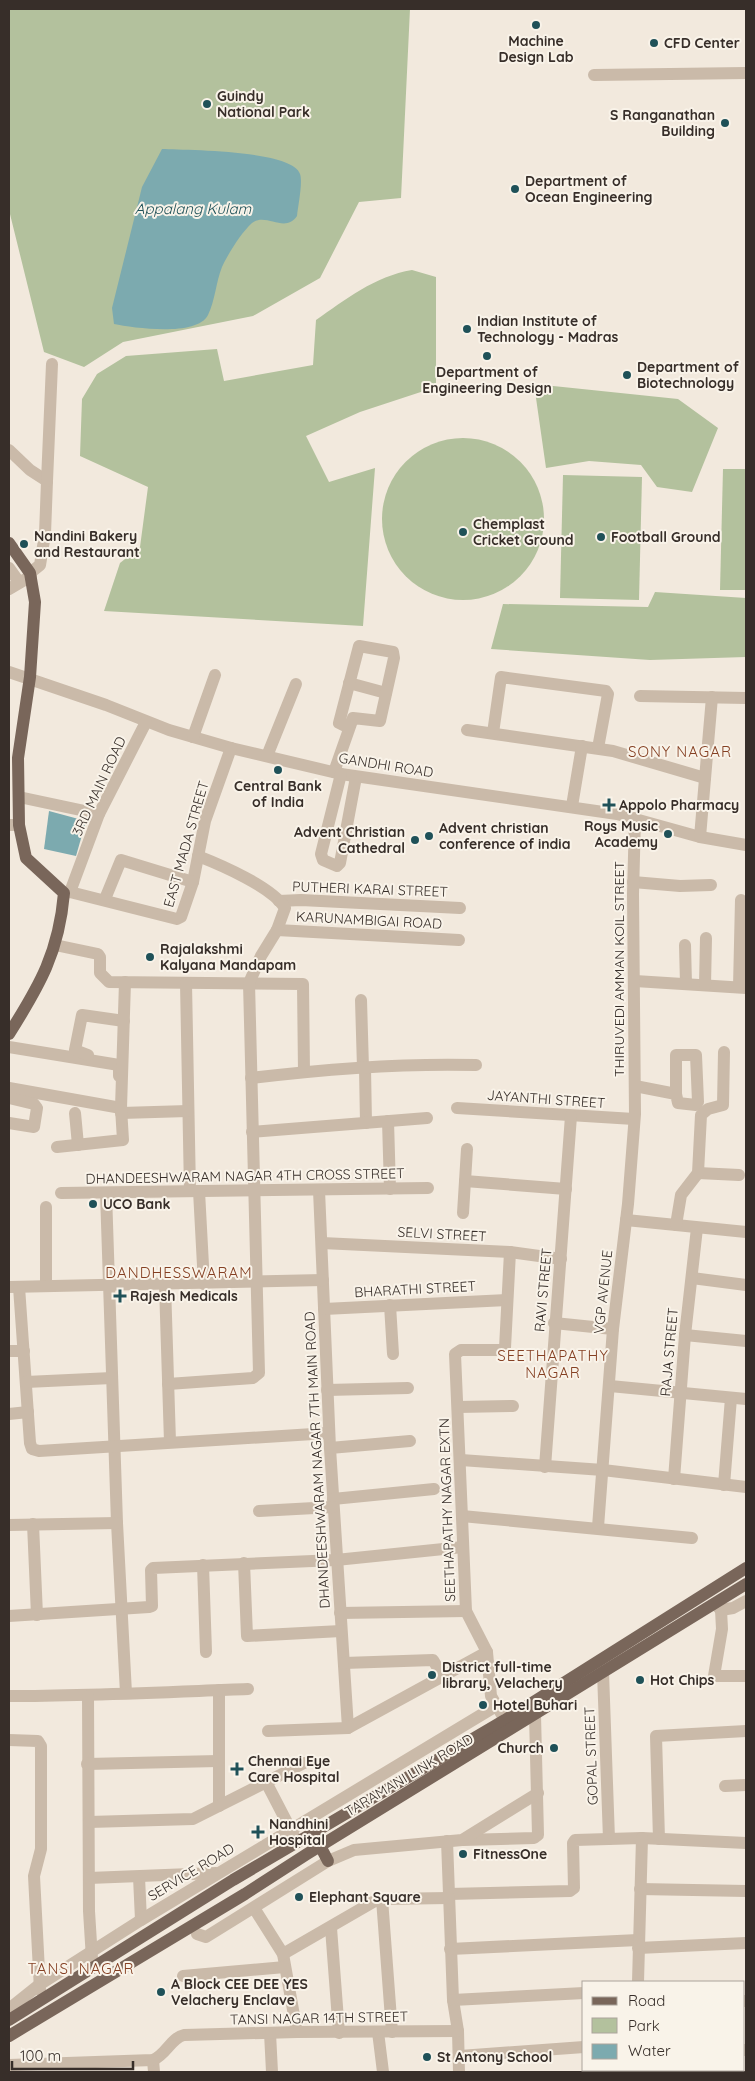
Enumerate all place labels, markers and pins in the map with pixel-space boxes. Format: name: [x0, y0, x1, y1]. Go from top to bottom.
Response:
marker: Machine Design Lab: [530, 19, 542, 31]
place label: Machine Design Lab: [498, 32, 574, 66]
place label: CFD Center: [664, 34, 740, 52]
marker: CFD Center: [648, 37, 660, 49]
place label: Guindy National Park: [217, 87, 310, 121]
marker: Guindy National Park: [201, 98, 213, 110]
place label: S Ranganathan Building: [610, 106, 715, 140]
marker: S Ranganathan Building: [719, 117, 731, 129]
place label: Department of Ocean Engineering: [525, 172, 653, 206]
marker: Department of Ocean Engineering: [509, 183, 521, 195]
place label: Indian Institute of Technology - Madras: [477, 312, 619, 346]
marker: Indian Institute of Technology - Madras: [461, 323, 473, 335]
marker: Department of Engineering Design: [481, 350, 493, 362]
place label: Department of Biotechnology: [637, 358, 740, 392]
place label: Department of Engineering Design: [422, 363, 552, 397]
marker: Department of Biotechnology: [621, 369, 633, 381]
place label: Chemplast Cricket Ground: [473, 515, 574, 549]
marker: Chemplast Cricket Ground: [457, 526, 469, 538]
place label: Nandini Bakery and Restaurant: [34, 527, 140, 561]
place label: Football Ground: [611, 528, 721, 546]
marker: Football Ground: [595, 531, 607, 543]
marker: Nandini Bakery and Restaurant: [18, 538, 30, 550]
marker: Central Bank of India: [272, 764, 284, 776]
place label: Central Bank of India: [234, 777, 322, 811]
place label: Appolo Pharmacy: [619, 796, 739, 814]
marker: Appolo Pharmacy: [603, 799, 615, 811]
place label: Roys Music Academy: [584, 817, 658, 851]
place label: Advent christian conference of india: [439, 819, 570, 853]
place label: Advent Christian Cathedral: [294, 823, 405, 857]
marker: Roys Music Academy: [662, 828, 674, 840]
marker: Advent christian conference of india: [423, 830, 435, 842]
marker: Advent Christian Cathedral: [409, 834, 421, 846]
place label: Rajalakshmi Kalyana Mandapam: [160, 940, 296, 974]
marker: Rajalakshmi Kalyana Mandapam: [144, 951, 156, 963]
place label: UCO Bank: [103, 1195, 170, 1213]
marker: UCO Bank: [87, 1198, 99, 1210]
place label: Rajesh Medicals: [130, 1287, 238, 1305]
marker: Rajesh Medicals: [114, 1290, 126, 1302]
place label: District full-time library, Velachery: [442, 1658, 563, 1692]
marker: District full-time library, Velachery: [426, 1669, 438, 1681]
place label: Hot Chips: [650, 1671, 715, 1689]
marker: Hot Chips: [634, 1674, 646, 1686]
place label: Hotel Buhari: [493, 1696, 577, 1714]
marker: Hotel Buhari: [477, 1699, 489, 1711]
place label: Church: [498, 1739, 544, 1757]
marker: Church: [548, 1742, 560, 1754]
place label: Chennai Eye Care Hospital: [248, 1752, 339, 1786]
marker: Chennai Eye Care Hospital: [230, 1762, 244, 1776]
place label: Nandhini Hospital: [269, 1815, 328, 1849]
marker: Nandhini Hospital: [251, 1825, 265, 1839]
place label: FitnessOne: [473, 1845, 547, 1863]
marker: FitnessOne: [457, 1848, 469, 1860]
place label: Elephant Square: [309, 1888, 421, 1906]
marker: Elephant Square: [293, 1891, 305, 1903]
place label: A Block CEE DEE YES Velachery Enclave: [171, 1975, 308, 2009]
marker: A Block CEE DEE YES Velachery Enclave: [155, 1986, 167, 1998]
place label: St Antony School: [437, 2048, 552, 2066]
marker: St Antony School: [421, 2051, 433, 2063]

